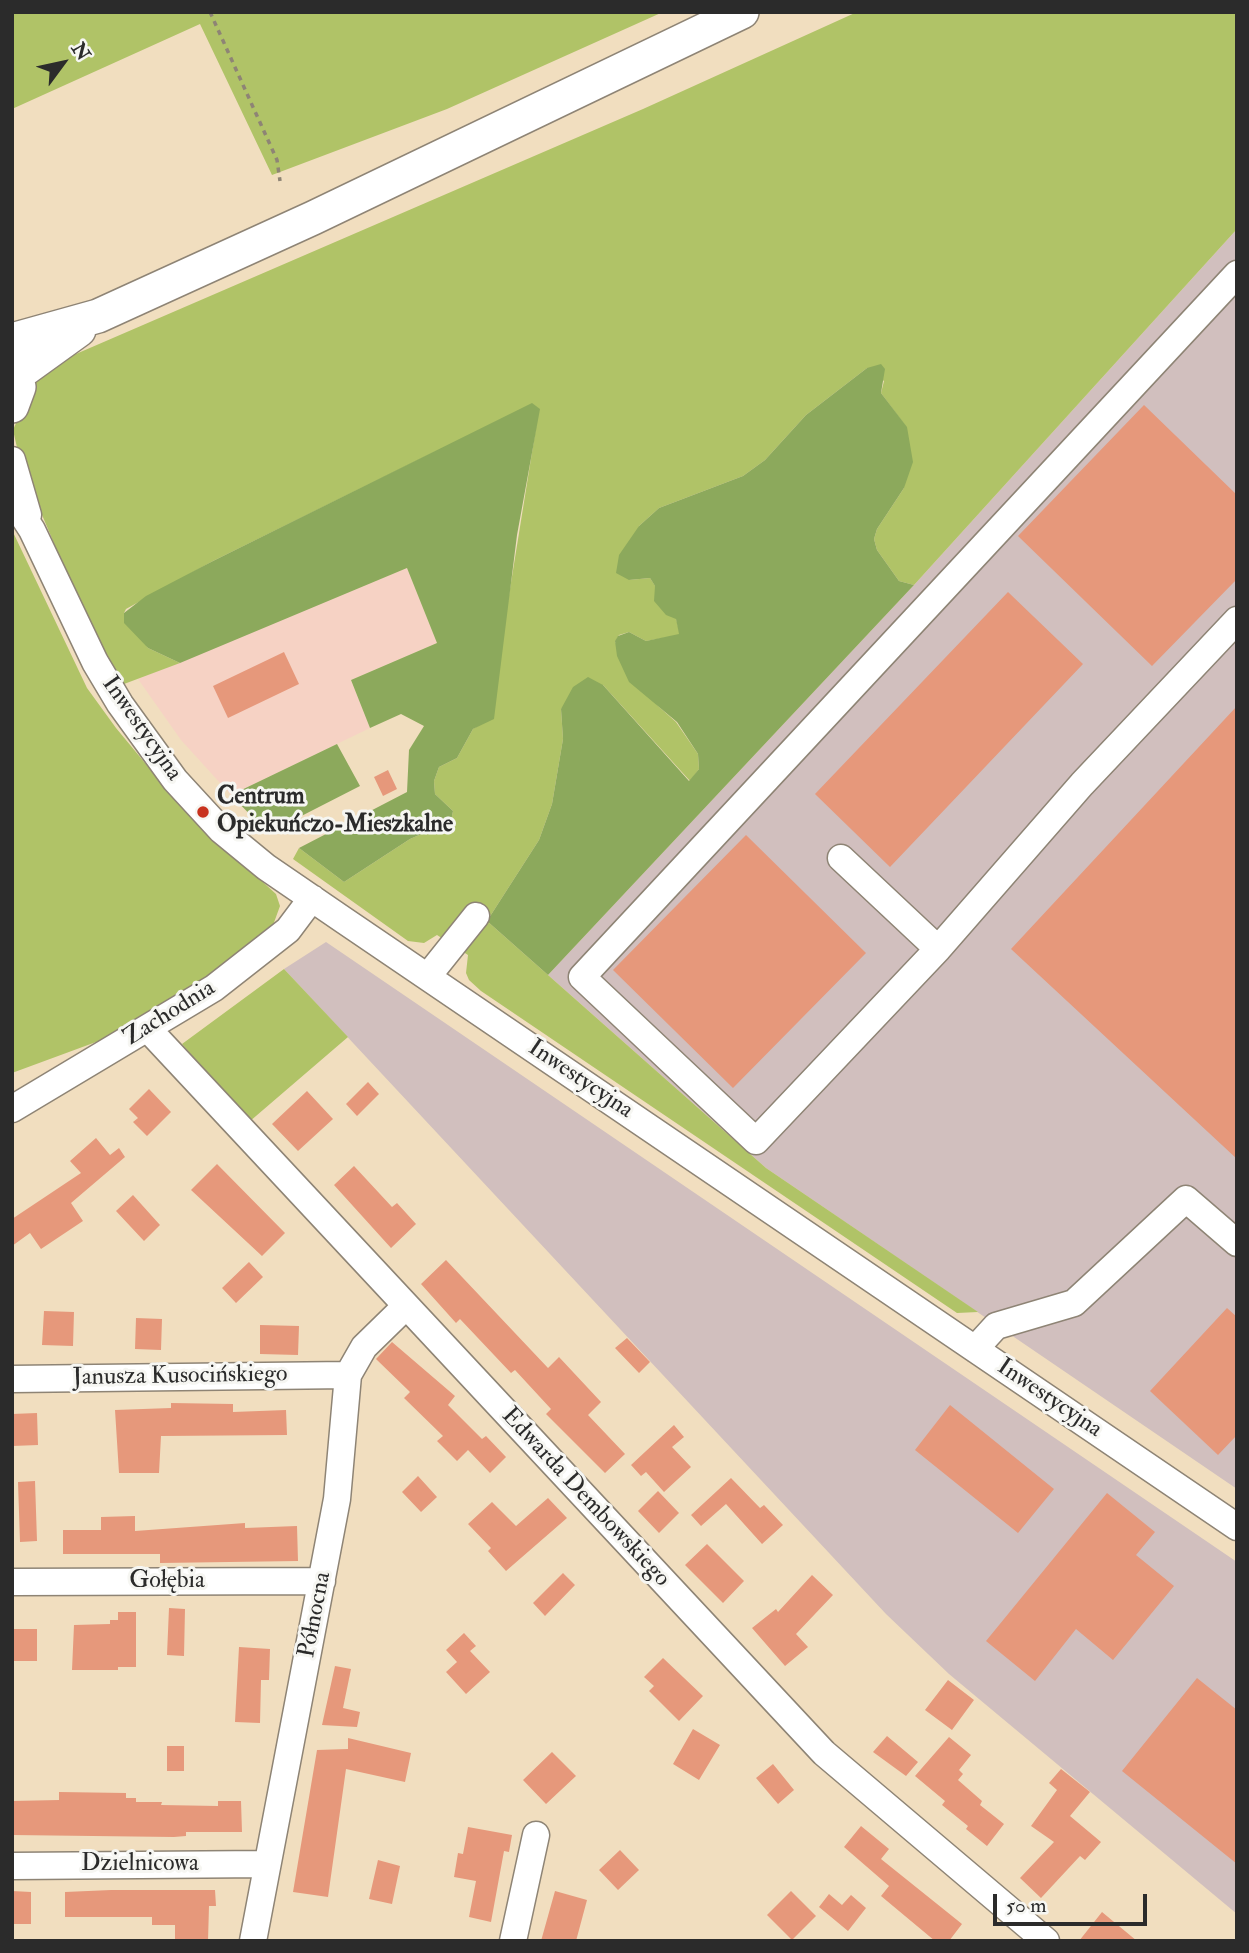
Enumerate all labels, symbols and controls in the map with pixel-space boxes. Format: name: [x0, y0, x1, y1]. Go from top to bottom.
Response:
north arrow: [28, 28, 98, 98]
text: N: [66, 38, 95, 65]
street label: Inwestycyjna: [95, 671, 187, 787]
place label: Centrum Opiekuńczo-Mieszkalne: [217, 784, 453, 840]
marker: Centrum Opiekuńczo-Mieszkalne: [195, 804, 211, 820]
street label: Zachodnia: [119, 975, 221, 1053]
street label: Inwestycyjna: [522, 1034, 638, 1126]
street label: Inwestycyjna: [991, 1353, 1107, 1445]
street label: Janusza Kusocińskiego: [72, 1361, 288, 1393]
street label: Edwarda Dembowskiego: [494, 1402, 676, 1594]
street label: Gołębia: [129, 1568, 205, 1596]
street label: Północna: [294, 1570, 338, 1660]
street label: Dzielnicowa: [81, 1851, 199, 1879]
scale bar: [997, 1880, 1151, 1924]
text: 50 m: [1006, 1892, 1047, 1919]

